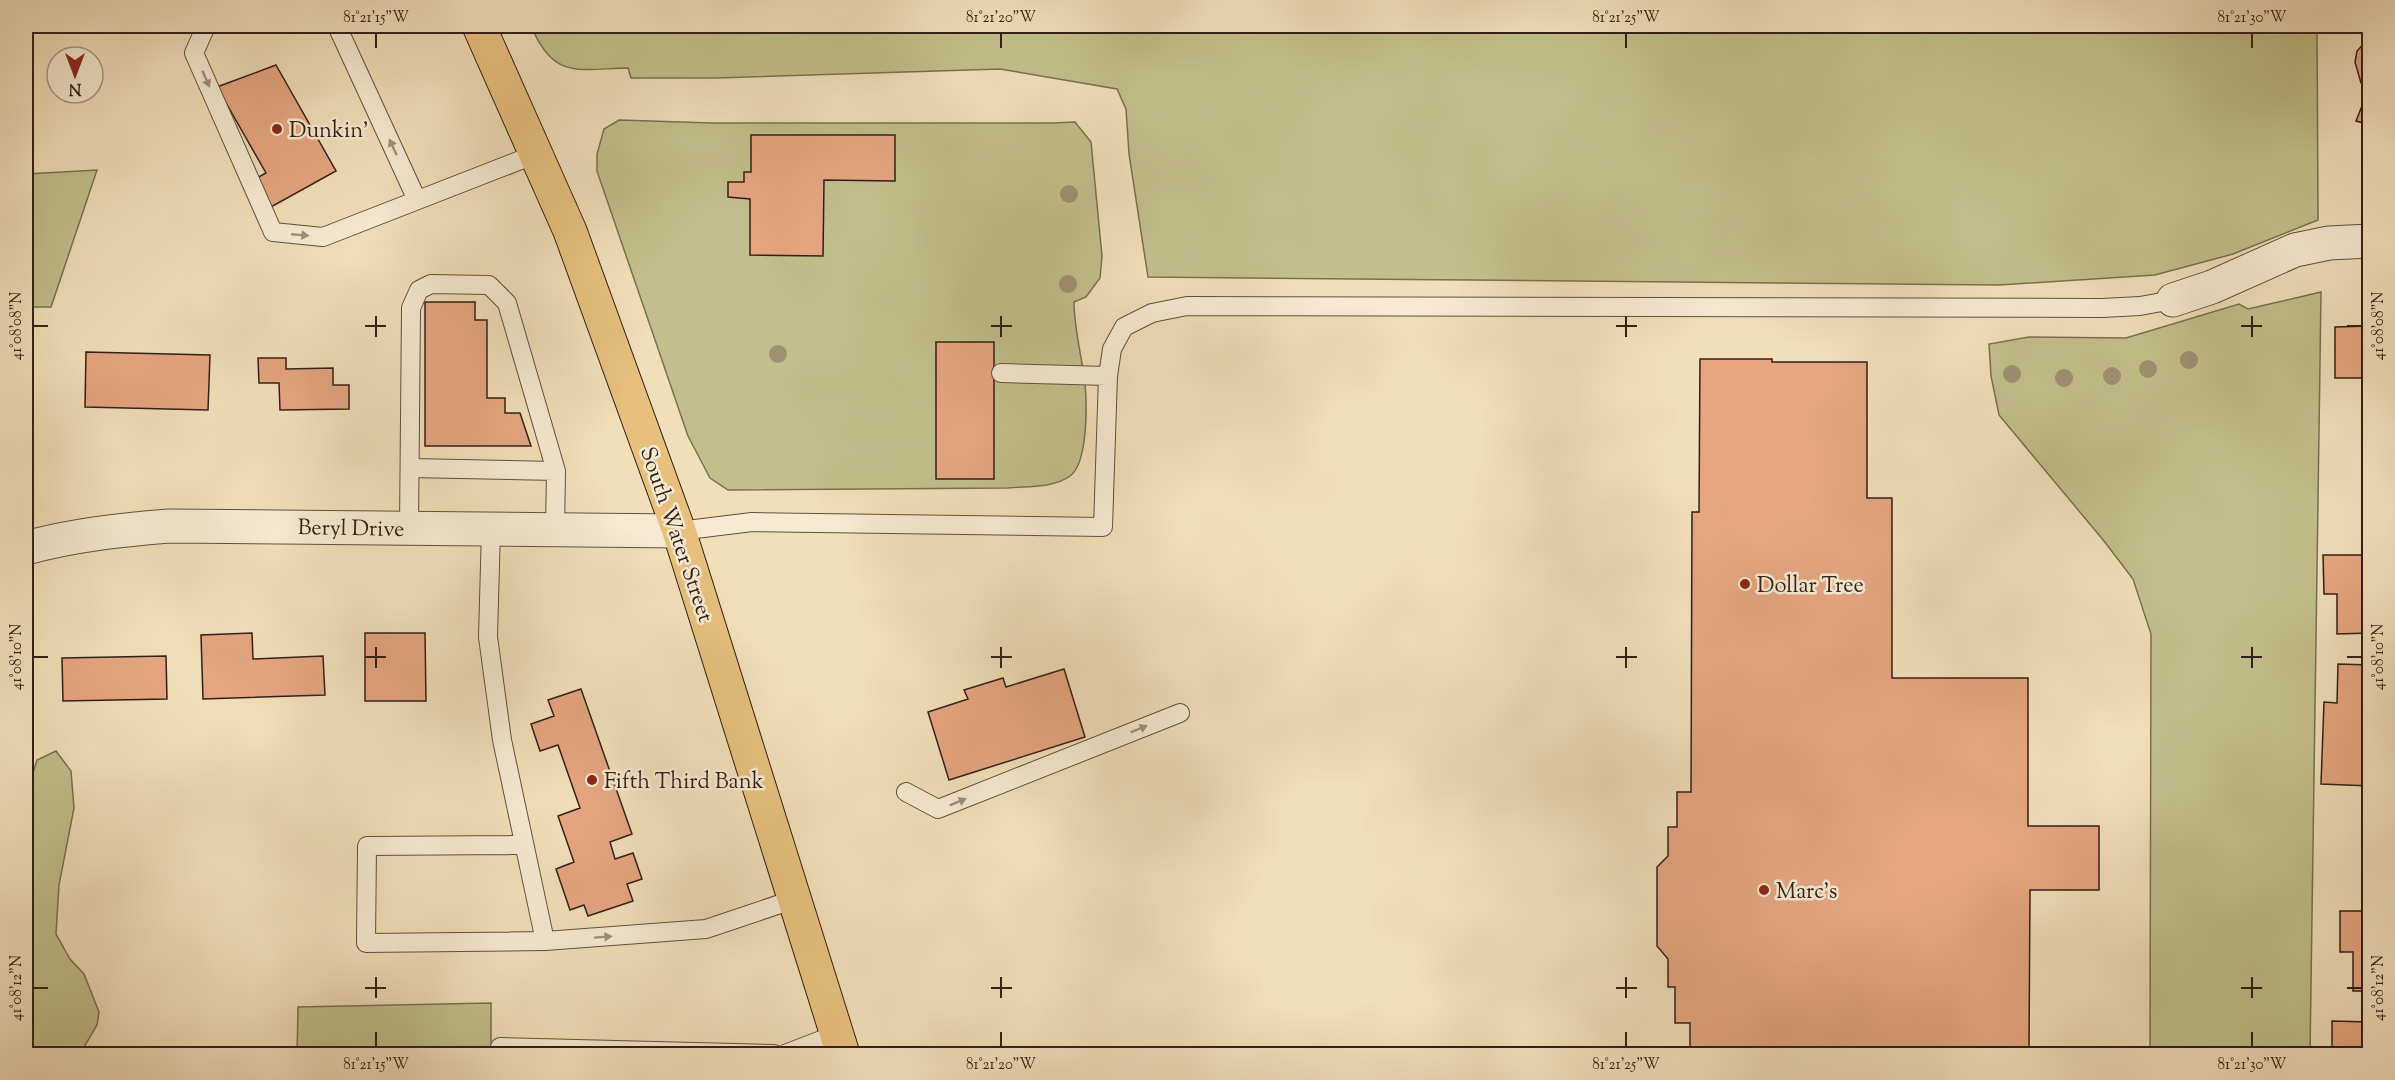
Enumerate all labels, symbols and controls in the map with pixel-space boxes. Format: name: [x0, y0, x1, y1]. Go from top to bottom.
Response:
text: 81°21'15"W: [343, 8, 409, 29]
text: 81°21'20"W: [966, 8, 1036, 29]
text: 81°21'25"W: [1592, 8, 1660, 29]
text: 81°21'30"W: [2218, 8, 2287, 29]
north arrow: [45, 45, 105, 105]
one-way arrow: [201, 70, 211, 88]
text: N: [68, 76, 81, 99]
place label: Dunkin': [289, 116, 369, 148]
marker: Dunkin': [270, 122, 284, 136]
one-way arrow: [388, 137, 398, 155]
one-way arrow: [291, 230, 310, 240]
text: 41°08'08"N: [7, 292, 28, 360]
text: 41°08'08"N: [2369, 292, 2390, 360]
street label: South Water Street: [630, 443, 720, 627]
street label: Beryl Drive: [297, 513, 405, 547]
place label: Dollar Tree: [1757, 571, 1864, 603]
marker: Dollar Tree: [1738, 577, 1752, 591]
text: 41°08'10"N: [7, 624, 28, 690]
text: 41°08'10"N: [2369, 624, 2390, 690]
one-way arrow: [1131, 724, 1149, 734]
place label: Fifth Third Bank: [604, 767, 764, 799]
marker: Fifth Third Bank: [585, 773, 599, 787]
one-way arrow: [949, 796, 967, 806]
place label: Marc's: [1776, 877, 1837, 909]
marker: Marc's: [1757, 883, 1771, 897]
one-way arrow: [594, 932, 613, 941]
text: 41°08'12"N: [7, 955, 28, 1021]
text: 41°08'12"N: [2369, 955, 2390, 1021]
text: 81°21'15"W: [343, 1055, 409, 1076]
text: 81°21'20"W: [966, 1055, 1036, 1076]
text: 81°21'25"W: [1592, 1055, 1660, 1076]
text: 81°21'30"W: [2218, 1055, 2287, 1076]

